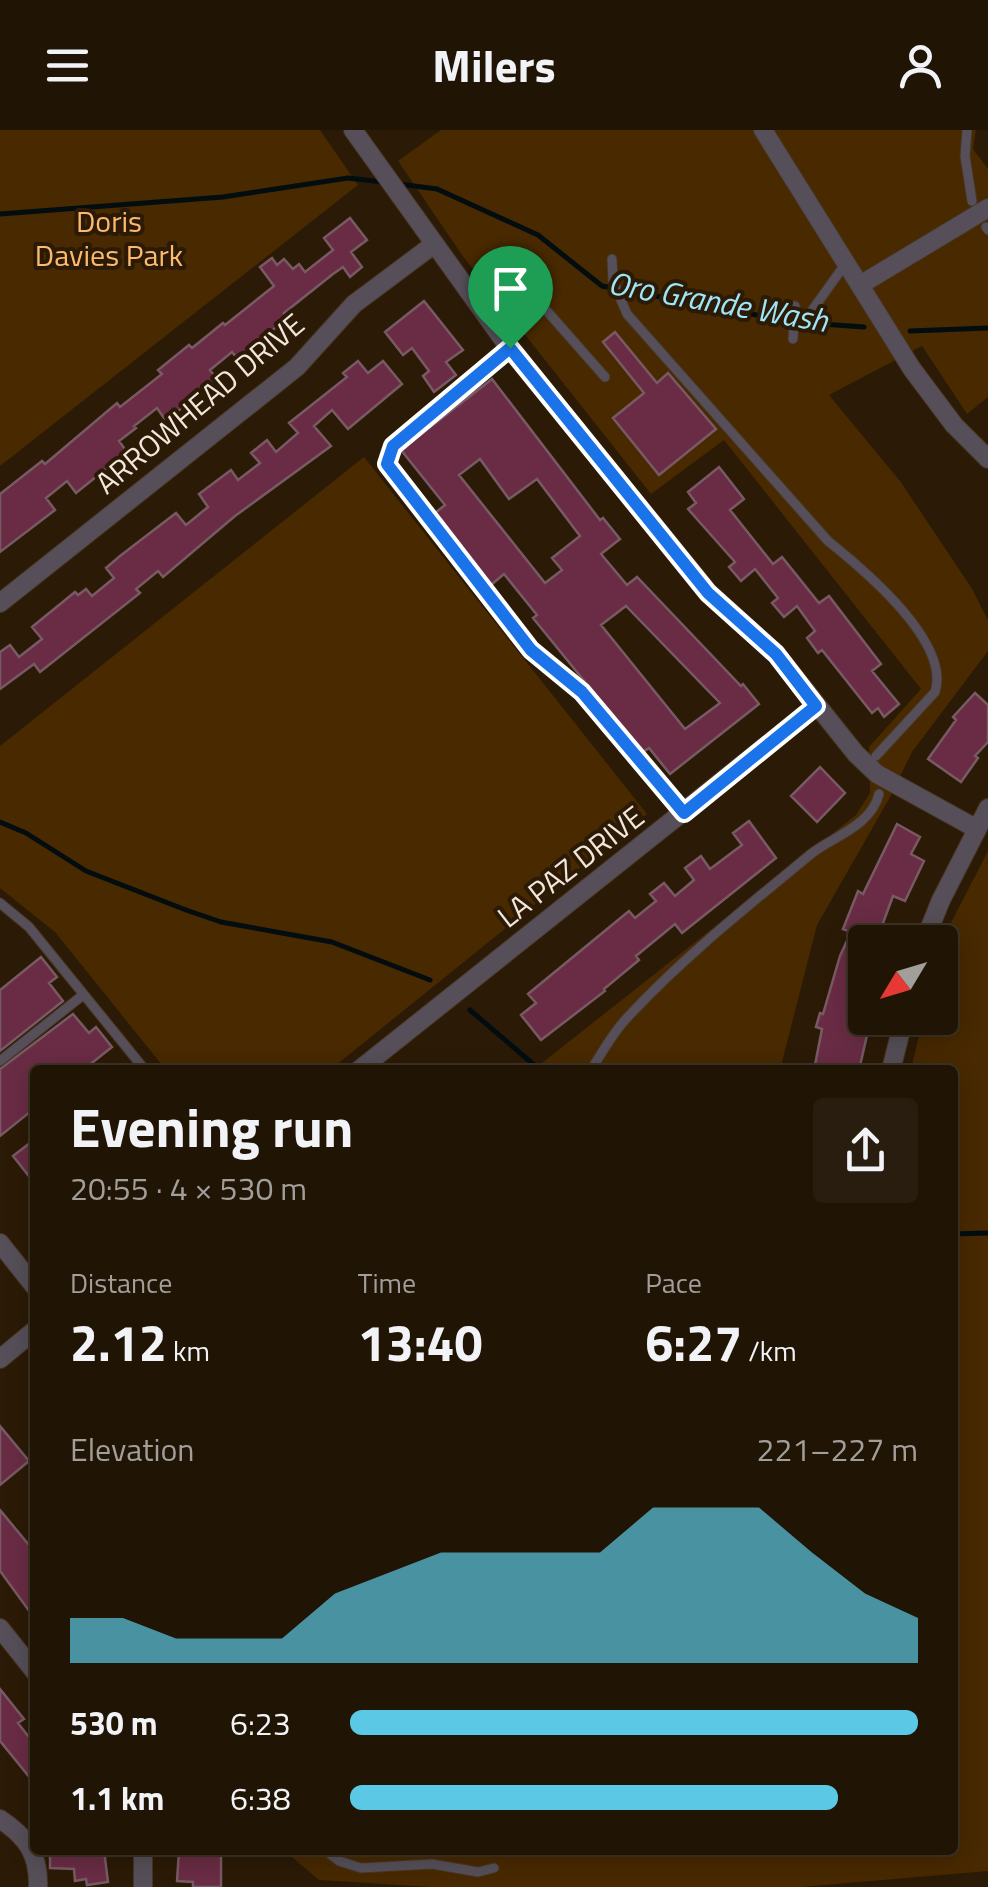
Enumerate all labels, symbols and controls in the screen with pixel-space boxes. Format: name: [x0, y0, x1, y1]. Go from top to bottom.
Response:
text: Milers: [432, 31, 556, 99]
icon: menu: [40, 38, 95, 93]
icon: person: [893, 38, 948, 93]
park label: Doris Davies Park: [35, 198, 183, 278]
pin: [468, 246, 553, 349]
water label: Oro Grande Wash: [605, 258, 833, 344]
icon: arrive: [483, 261, 538, 316]
street label: ARROWHEAD DRIVE: [85, 302, 314, 505]
street label: LA PAZ DRIVE: [487, 794, 654, 938]
north arrow: [848, 925, 958, 1035]
map controls: [848, 925, 958, 1035]
text: Evening run: [70, 1085, 353, 1168]
button: share: [813, 1098, 918, 1203]
text: 20:55 · 4 × 530 m: [70, 1164, 307, 1212]
text: Distance: [70, 1261, 172, 1304]
text: Time: [358, 1261, 416, 1304]
text: Pace: [645, 1261, 702, 1304]
text: 2.12: [70, 1304, 167, 1380]
text: 13:40: [358, 1304, 482, 1380]
text: 6:27: [645, 1304, 742, 1380]
text: km: [167, 1329, 210, 1372]
text: /km: [742, 1329, 797, 1372]
text: Elevation: [70, 1425, 194, 1473]
text: 221–227 m: [756, 1425, 918, 1473]
text: 530 m: [70, 1699, 158, 1747]
text: 6:23: [230, 1699, 291, 1747]
text: 1.1 km: [70, 1774, 164, 1822]
text: 6:38: [230, 1774, 291, 1822]

